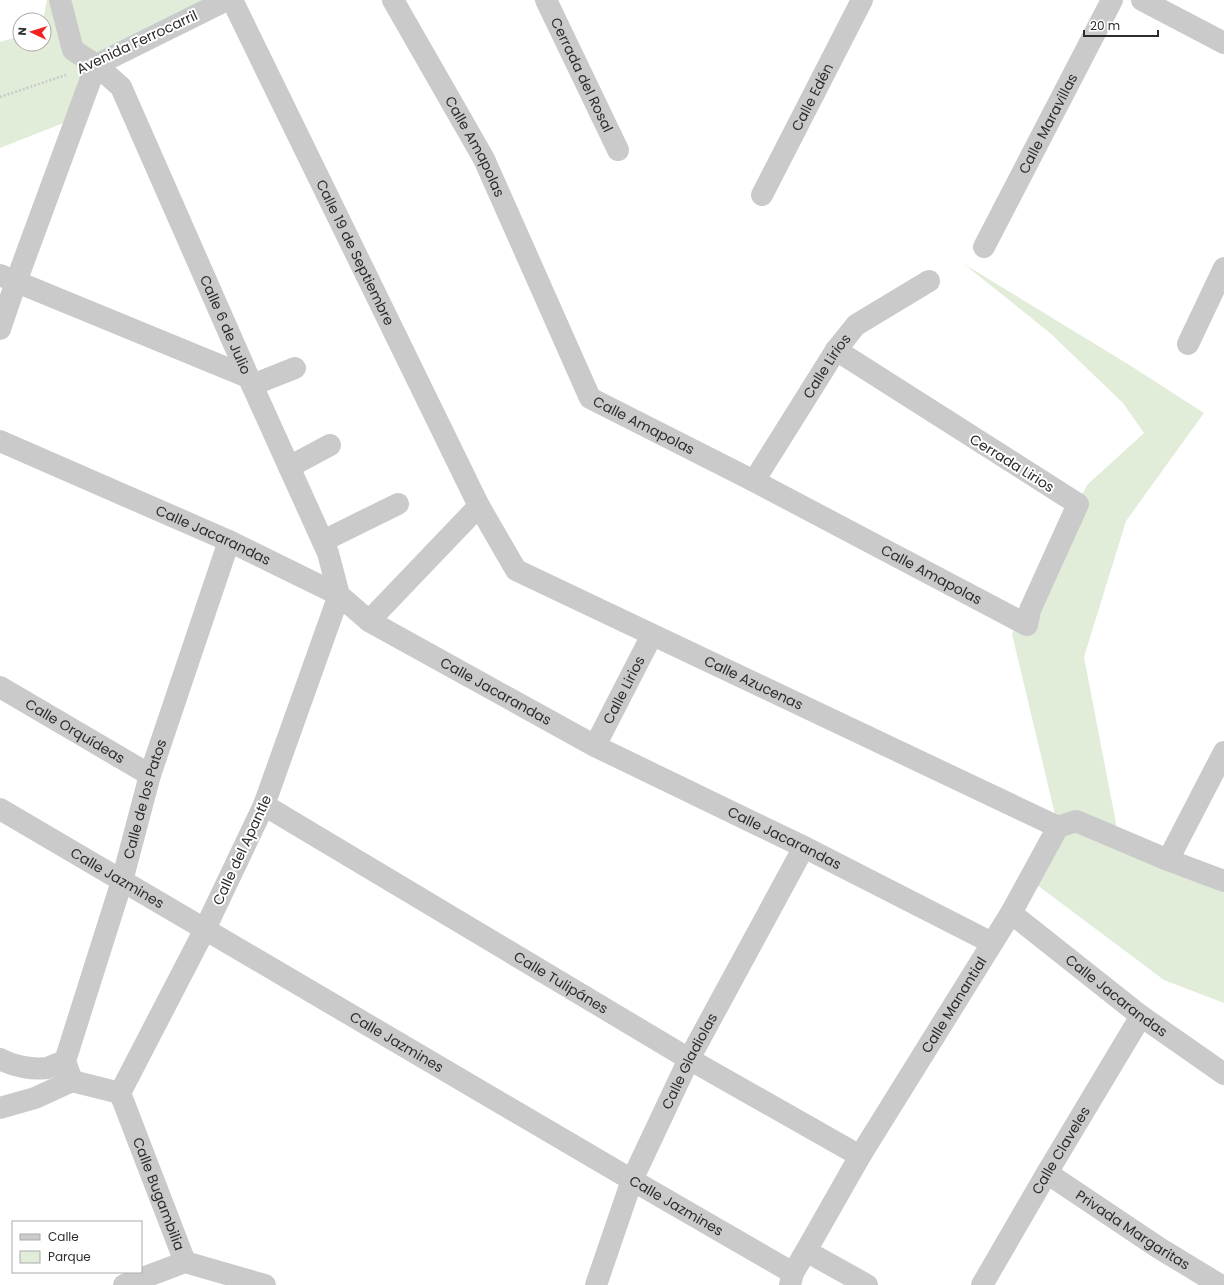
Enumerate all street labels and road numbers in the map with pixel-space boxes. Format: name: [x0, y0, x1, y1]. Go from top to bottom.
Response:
street label: Avenida Ferrocarril: [73, 5, 201, 79]
street label: Cerrada del Rosal: [546, 14, 618, 136]
street label: Calle Edén: [786, 60, 838, 135]
street label: Calle Maravillas: [1014, 70, 1082, 177]
street label: Calle Amapolas: [440, 92, 510, 200]
street label: Calle 19 de Septiembre: [311, 176, 399, 329]
street label: Calle 6 de Julio: [195, 272, 256, 377]
street label: Calle Lirios: [798, 329, 855, 402]
street label: Calle Amapolas: [590, 391, 698, 459]
street label: Cerrada Lirios: [966, 429, 1058, 497]
street label: Calle Jacarandas: [153, 500, 274, 570]
street label: Calle Amapolas: [877, 540, 985, 609]
street label: Calle Azucenas: [701, 651, 806, 715]
street label: Calle Jacarandas: [437, 652, 555, 730]
street label: Calle Lirios: [598, 652, 650, 727]
street label: Calle Orquídeas: [21, 694, 129, 768]
street label: Calle de los Patos: [118, 736, 171, 861]
street label: Calle del Apantle: [208, 791, 276, 908]
street label: Calle Jacarandas: [724, 802, 845, 874]
street label: Calle Jazmines: [67, 842, 168, 913]
street label: Calle Tulipánes: [510, 946, 612, 1019]
street label: Calle Jacarandas: [1061, 950, 1172, 1042]
street label: Calle Manantial: [916, 953, 991, 1057]
street label: Calle Jazmines: [346, 1006, 447, 1077]
street label: Calle Gladiolas: [657, 1009, 722, 1113]
street label: Calle Claveles: [1027, 1102, 1095, 1198]
street label: Calle Bugambilia: [128, 1134, 190, 1253]
street label: Calle Jazmines: [626, 1170, 727, 1241]
street label: Privada Margaritas: [1072, 1185, 1194, 1275]

